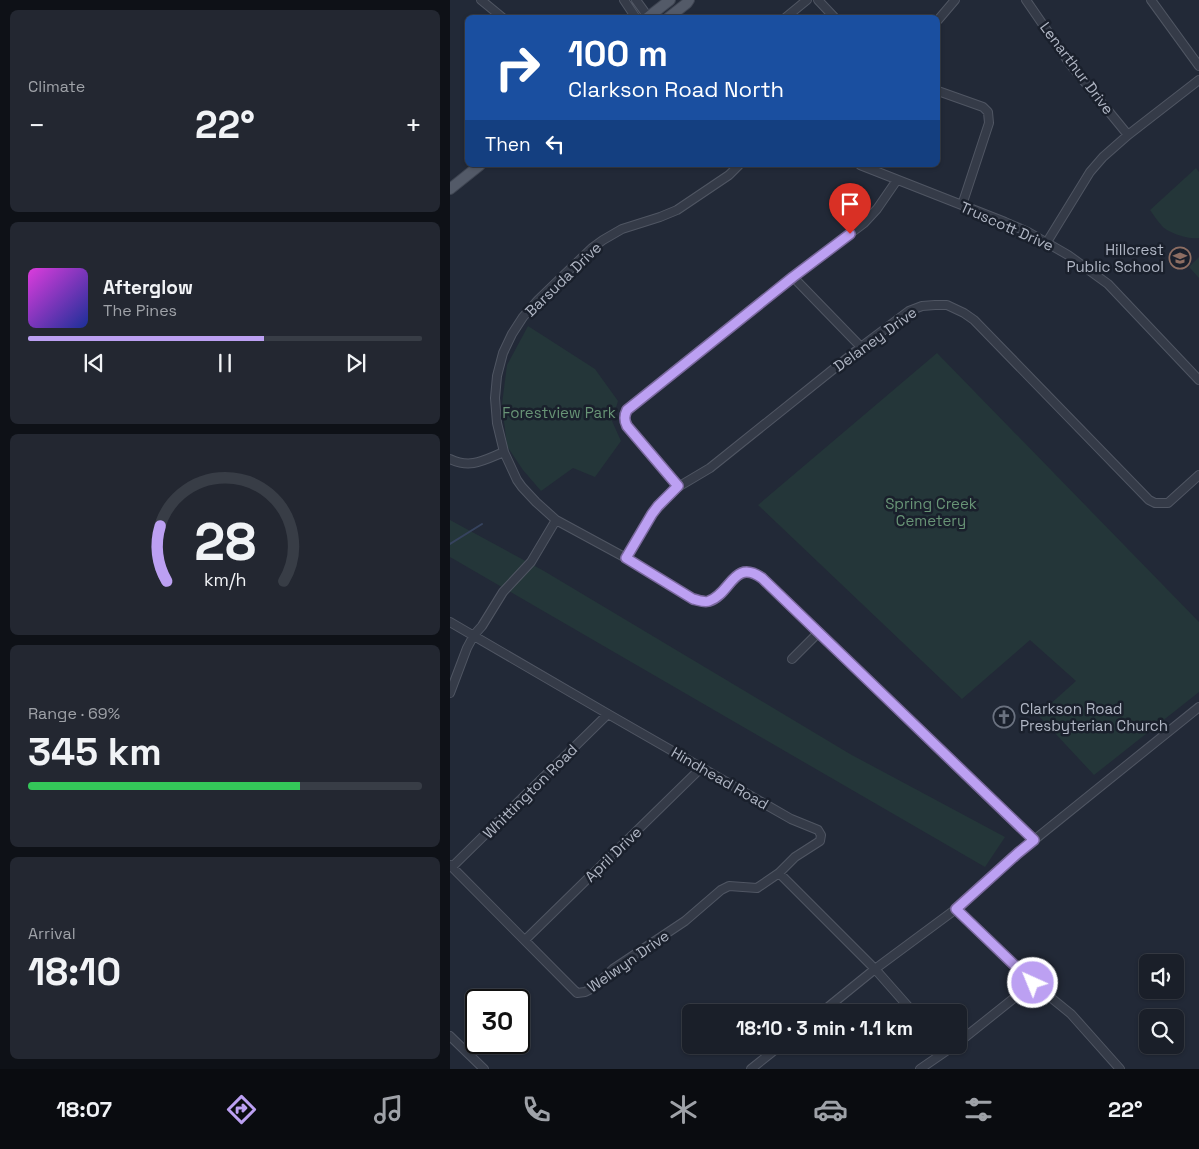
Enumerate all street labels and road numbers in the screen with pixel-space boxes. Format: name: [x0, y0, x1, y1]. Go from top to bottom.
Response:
street label: Lenarthur Drive: [1036, 18, 1118, 118]
street label: Truscott Drive: [957, 197, 1057, 255]
street label: Barsuda Drive: [521, 238, 605, 320]
street label: Delaney Drive: [830, 302, 920, 376]
street label: Whittington Road: [479, 740, 581, 842]
street label: Hindhead Road: [668, 742, 772, 814]
street label: April Drive: [581, 822, 646, 886]
street label: Welwyn Drive: [583, 926, 673, 996]

